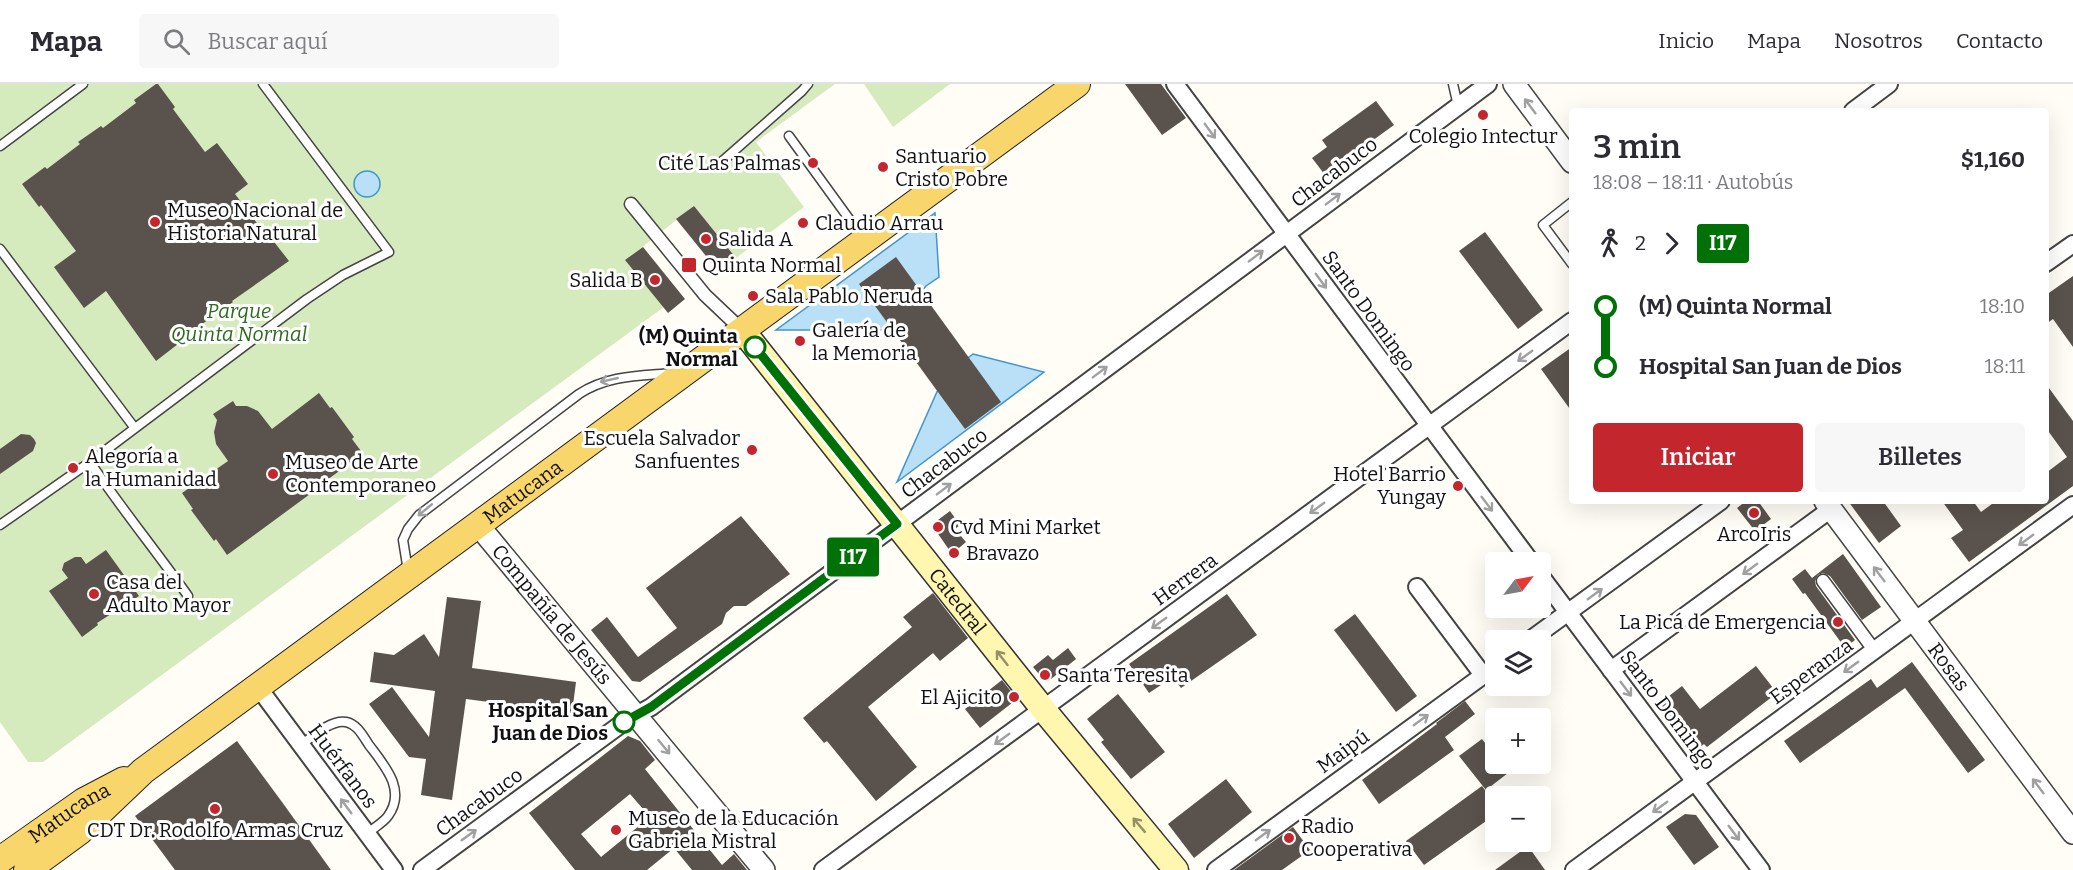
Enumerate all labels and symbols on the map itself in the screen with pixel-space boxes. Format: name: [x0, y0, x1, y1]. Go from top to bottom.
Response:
one-way arrow: [1524, 99, 1537, 115]
marker: Colegio Intectur: [1476, 108, 1490, 122]
one-way arrow: [1203, 123, 1216, 139]
place label: Colegio Intectur: [1408, 124, 1558, 148]
street label: Chacabuco: [1286, 132, 1382, 212]
place label: Santuario Cristo Pobre: [895, 144, 1008, 191]
place label: Cité Las Palmas: [658, 151, 801, 175]
marker: Cité Las Palmas: [806, 156, 820, 170]
marker: Santuario Cristo Pobre: [876, 160, 890, 174]
one-way arrow: [1325, 193, 1341, 206]
place label: Museo Nacional de Historia Natural: [167, 198, 343, 245]
place label: Claudio Arrau: [815, 211, 943, 235]
marker: Museo Nacional de Historia Natural: [148, 215, 162, 229]
marker: Claudio Arrau: [796, 216, 810, 230]
place label: Salida A: [718, 227, 794, 251]
marker: Salida A: [699, 232, 713, 246]
street label: Santo Domingo: [1317, 246, 1421, 376]
one-way arrow: [1248, 249, 1264, 262]
place label: Quinta Normal: [702, 253, 841, 277]
marker: Quinta Normal: [680, 256, 698, 274]
place label: Salida B: [569, 268, 643, 292]
one-way arrow: [1315, 272, 1327, 288]
marker: Salida B: [648, 273, 662, 287]
place label: Sala Pablo Neruda: [765, 284, 933, 308]
marker: Sala Pablo Neruda: [746, 289, 760, 303]
park label: Parque Quinta Normal: [171, 299, 307, 346]
place label: Galería de la Memoria: [812, 318, 917, 365]
place label: (M) Quinta Normal: [639, 324, 738, 371]
marker: Galería de la Memoria: [793, 334, 807, 348]
marker: (M) Quinta Normal: [744, 336, 766, 358]
one-way arrow: [1517, 349, 1533, 362]
one-way arrow: [1092, 366, 1108, 379]
one-way arrow: [600, 375, 619, 387]
street label: Chacabuco: [896, 423, 992, 503]
place label: Escuela Salvador Sanfuentes: [584, 426, 740, 473]
marker: Escuela Salvador Sanfuentes: [745, 443, 759, 457]
place label: Alegoría a la Humanidad: [85, 444, 217, 491]
place label: Museo de Arte Contemporaneo: [285, 450, 436, 497]
street label: Matucana: [478, 455, 567, 529]
marker: Alegoría a la Humanidad: [66, 461, 80, 475]
place label: Hotel Barrio Yungay: [1333, 462, 1446, 509]
marker: Museo de Arte Contemporaneo: [266, 467, 280, 481]
marker: Hotel Barrio Yungay: [1451, 479, 1465, 493]
one-way arrow: [935, 483, 951, 495]
one-way arrow: [1481, 496, 1494, 512]
one-way arrow: [1309, 502, 1325, 514]
one-way arrow: [418, 503, 433, 517]
marker: ArcoIris: [1747, 506, 1761, 520]
place label: Cvd Mini Market: [950, 515, 1101, 539]
marker: Cvd Mini Market: [931, 520, 945, 534]
place label: ArcoIris: [1717, 522, 1791, 546]
one-way arrow: [2018, 533, 2034, 546]
line badge: I17: [818, 538, 888, 576]
street label: Compañía de Jesús: [487, 539, 617, 689]
place label: Bravazo: [966, 541, 1039, 565]
marker: Bravazo: [947, 546, 961, 560]
street label: Herrera: [1148, 548, 1222, 610]
north arrow: [1485, 552, 1551, 618]
street label: Catedral: [924, 563, 991, 640]
one-way arrow: [1742, 563, 1758, 575]
one-way arrow: [1873, 567, 1886, 583]
place label: Casa del Adulto Mayor: [106, 570, 231, 617]
marker: Casa del Adulto Mayor: [87, 587, 101, 601]
one-way arrow: [1586, 587, 1602, 600]
place label: La Picá de Emergencia: [1619, 610, 1826, 634]
marker: La Picá de Emergencia: [1831, 615, 1845, 629]
one-way arrow: [1152, 617, 1168, 630]
street label: Esperanza: [1765, 633, 1857, 709]
street label: Rosas: [1923, 638, 1975, 696]
street label: Santo Domingo: [1615, 645, 1721, 775]
one-way arrow: [996, 650, 1009, 666]
one-way arrow: [1844, 661, 1860, 673]
place label: Santa Teresita: [1057, 663, 1189, 687]
marker: Santa Teresita: [1038, 668, 1052, 682]
one-way arrow: [1620, 681, 1632, 697]
place label: El Ajicito: [920, 685, 1002, 710]
marker: El Ajicito: [1007, 690, 1021, 704]
place label: Hospital San Juan de Dios: [488, 698, 608, 745]
marker: Hospital San Juan de Dios: [613, 711, 635, 733]
one-way arrow: [1412, 714, 1428, 727]
street label: Huérfanos: [304, 719, 382, 813]
street label: Maipú: [1312, 724, 1374, 778]
one-way arrow: [995, 732, 1011, 745]
one-way arrow: [657, 739, 670, 755]
street label: Chacabuco: [431, 762, 527, 842]
street label: Matucana: [24, 778, 114, 848]
one-way arrow: [2032, 778, 2045, 794]
one-way arrow: [340, 799, 353, 815]
one-way arrow: [1653, 801, 1669, 813]
marker: CDT Dr. Rodolfo Armas Cruz: [208, 802, 222, 816]
place label: Museo de la Educación Gabriela Mistral: [628, 806, 839, 853]
place label: Radio Cooperativa: [1301, 814, 1412, 861]
one-way arrow: [1132, 817, 1145, 833]
place label: CDT Dr. Rodolfo Armas Cruz: [87, 818, 343, 842]
marker: Museo de la Educación Gabriela Mistral: [609, 823, 623, 837]
one-way arrow: [1727, 825, 1740, 841]
one-way arrow: [460, 829, 476, 842]
one-way arrow: [1255, 829, 1271, 842]
marker: Radio Cooperativa: [1282, 831, 1296, 845]

